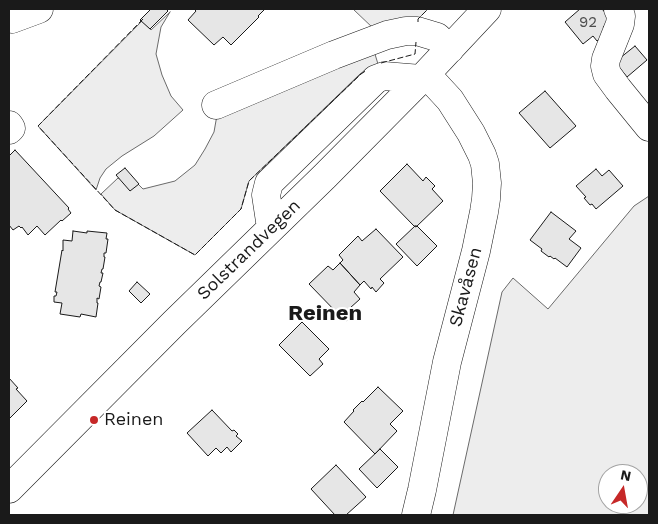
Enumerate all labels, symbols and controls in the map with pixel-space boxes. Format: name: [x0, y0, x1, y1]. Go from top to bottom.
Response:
house number: 92: [579, 14, 597, 32]
street label: Solstrandvegen: [193, 195, 305, 305]
street label: Skavåsen: [445, 245, 487, 329]
district label: Reinen: [288, 301, 362, 327]
place label: Reinen: [104, 409, 164, 431]
marker: Reinen: [88, 414, 100, 426]
north arrow: [598, 464, 648, 514]
text: N: [619, 466, 633, 484]

